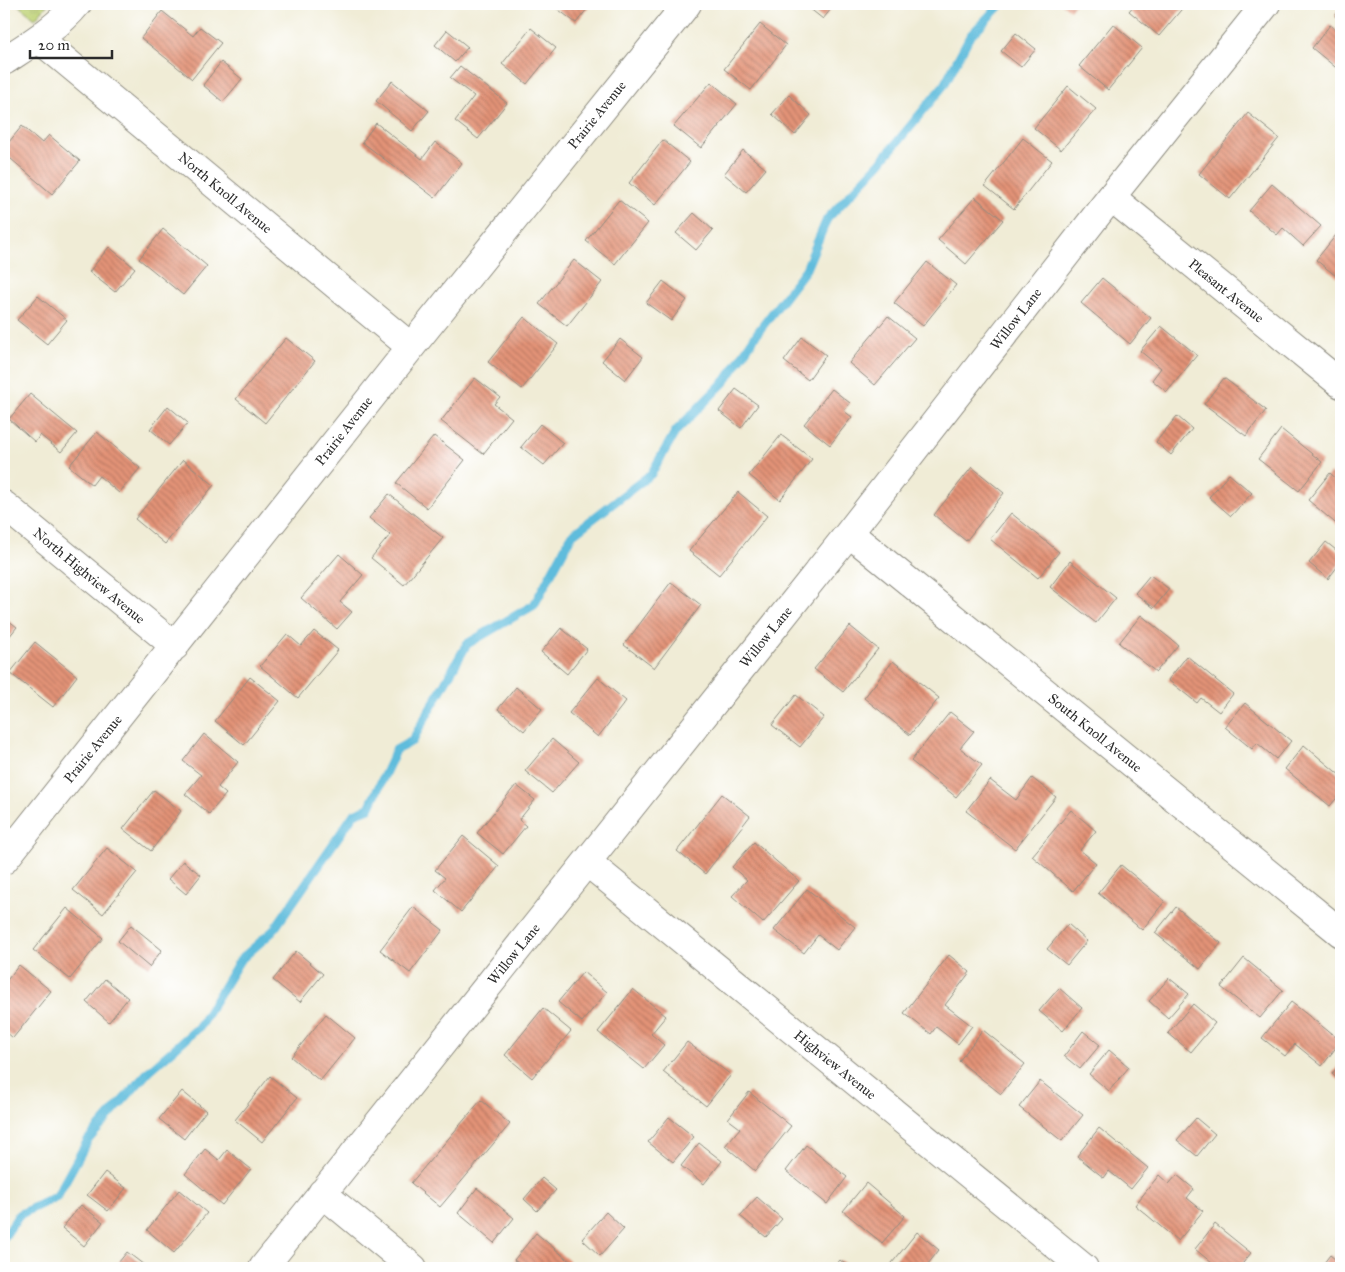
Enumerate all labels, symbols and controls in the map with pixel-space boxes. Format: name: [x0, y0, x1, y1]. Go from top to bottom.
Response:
scale bar: [30, 28, 112, 60]
text: 20 m: [38, 36, 70, 54]
street label: Prairie Avenue: [564, 77, 630, 153]
street label: North Knoll Avenue: [175, 149, 275, 237]
street label: Pleasant Avenue: [1185, 255, 1267, 327]
street label: Willow Lane: [987, 285, 1045, 353]
street label: Prairie Avenue: [312, 393, 376, 469]
street label: North Highview Avenue: [30, 524, 148, 628]
street label: Willow Lane: [736, 603, 796, 671]
street label: South Knoll Avenue: [1045, 690, 1145, 776]
street label: Prairie Avenue: [60, 711, 126, 787]
street label: Willow Lane: [484, 920, 544, 988]
street label: Highview Avenue: [791, 1027, 880, 1103]

